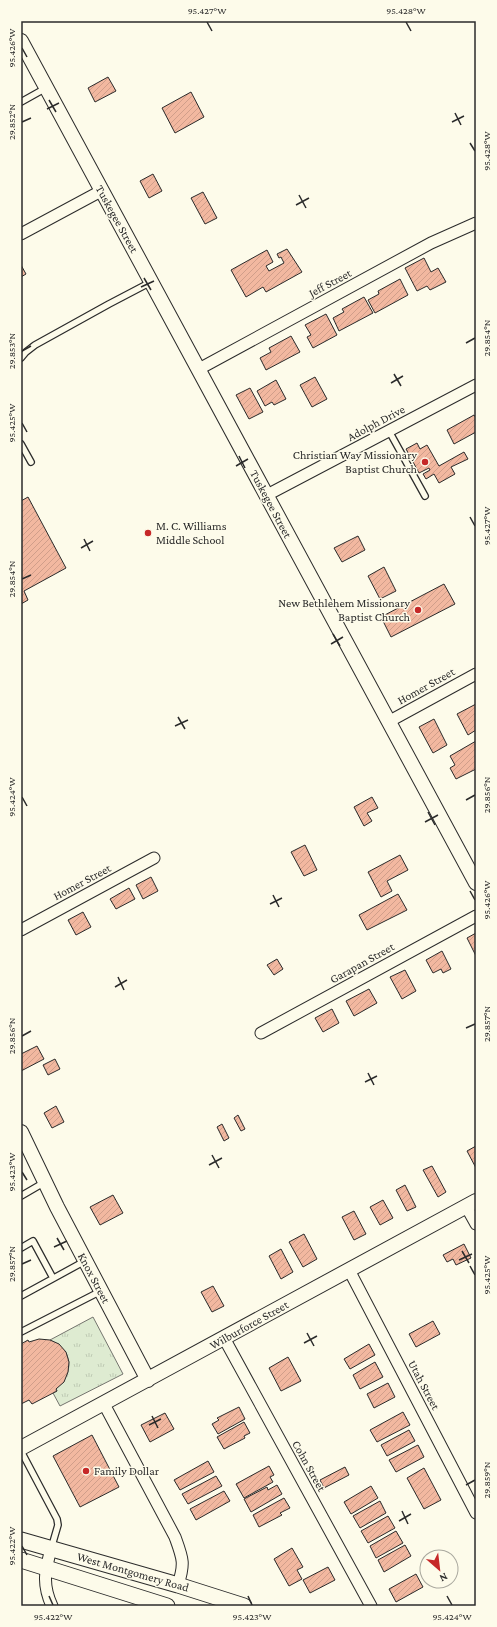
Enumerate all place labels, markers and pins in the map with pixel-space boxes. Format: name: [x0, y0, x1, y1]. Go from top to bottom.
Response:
place label: Christian Way Missionary Baptist Church: [293, 448, 418, 476]
marker: Christian Way Missionary Baptist Church: [420, 457, 430, 467]
place label: M. C. Williams Middle School: [156, 519, 227, 547]
marker: M. C. Williams Middle School: [143, 528, 153, 538]
place label: New Bethlehem Missionary Baptist Church: [278, 596, 411, 624]
marker: New Bethlehem Missionary Baptist Church: [413, 605, 423, 615]
place label: Family Dollar: [94, 1464, 160, 1478]
marker: Family Dollar: [81, 1466, 91, 1476]

